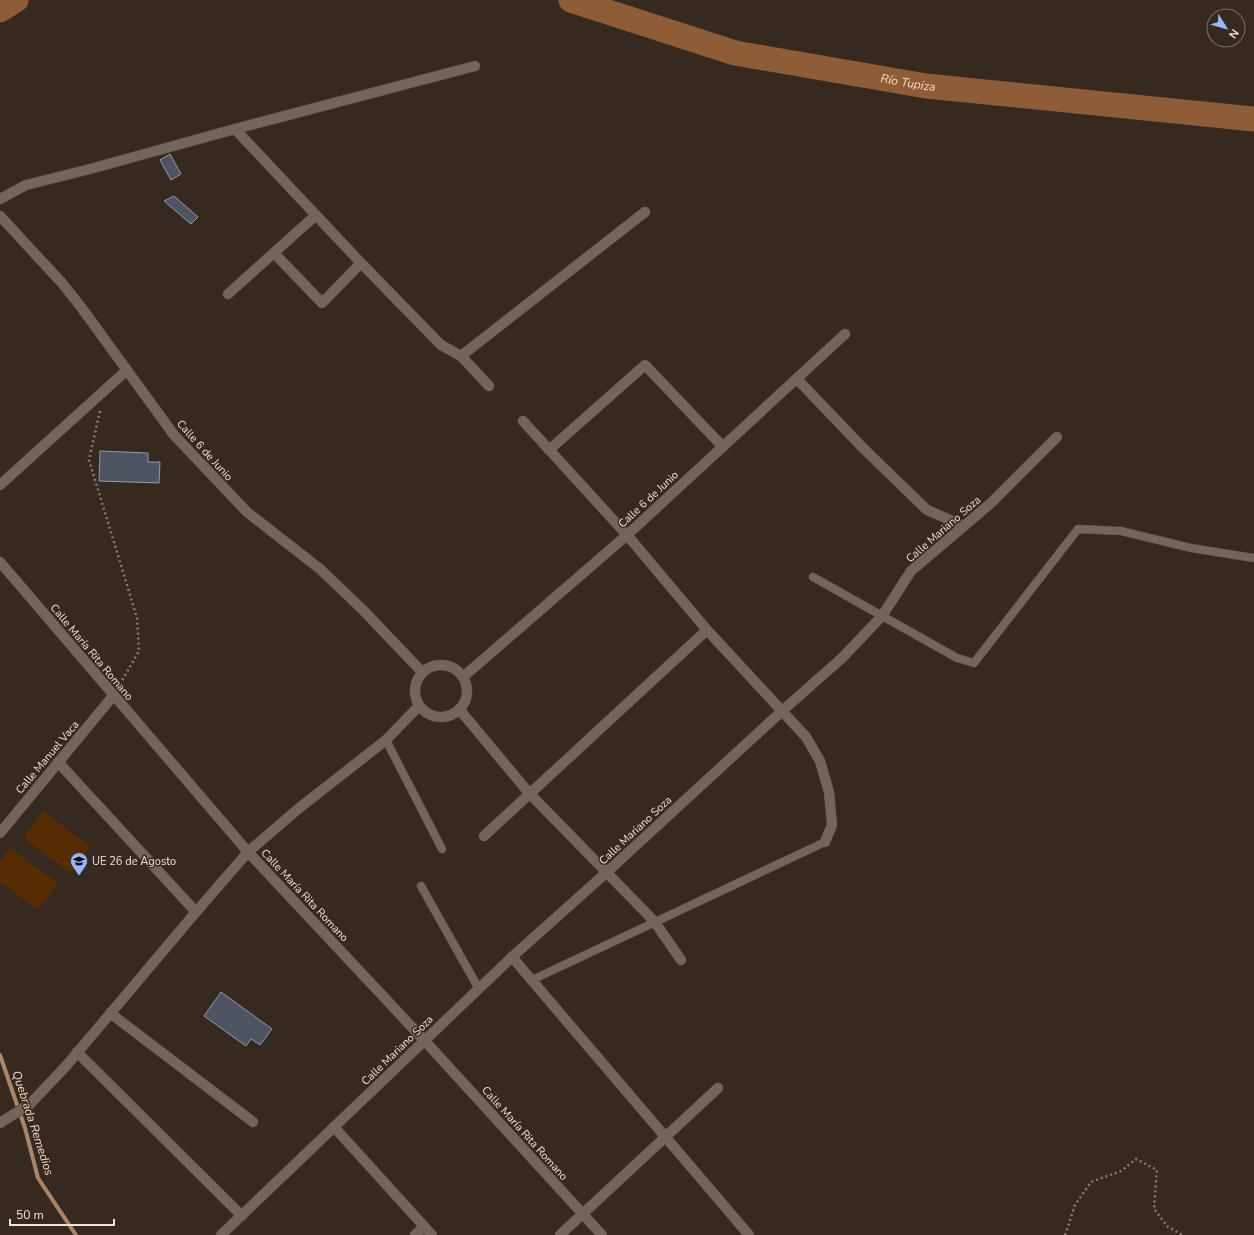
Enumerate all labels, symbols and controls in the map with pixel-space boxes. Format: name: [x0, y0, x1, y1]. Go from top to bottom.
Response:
north arrow: [1206, 8, 1246, 48]
text: N: [1225, 26, 1242, 42]
water label: Río Tupiza: [879, 70, 936, 95]
street label: Calle 6 de Junio: [173, 417, 236, 484]
street label: Calle 6 de Junio: [615, 468, 682, 531]
street label: Calle Mariano Soza: [903, 493, 984, 566]
street label: Calle María Rita Romano: [47, 601, 137, 704]
street label: Calle Manuel Vaca: [12, 717, 83, 797]
street label: Calle Mariano Soza: [596, 793, 675, 868]
street label: Calle María Rita Romano: [258, 846, 352, 945]
school or university icon: UE 26 de Agosto: [69, 851, 89, 876]
place label: UE 26 de Agosto: [92, 854, 176, 869]
street label: Calle Mariano Soza: [358, 1012, 437, 1089]
water label: Quebrada Remedios: [8, 1068, 58, 1178]
street label: Calle María Rita Romano: [478, 1083, 571, 1184]
scale bar: [10, 1201, 114, 1227]
text: 50 m: [16, 1207, 44, 1223]

